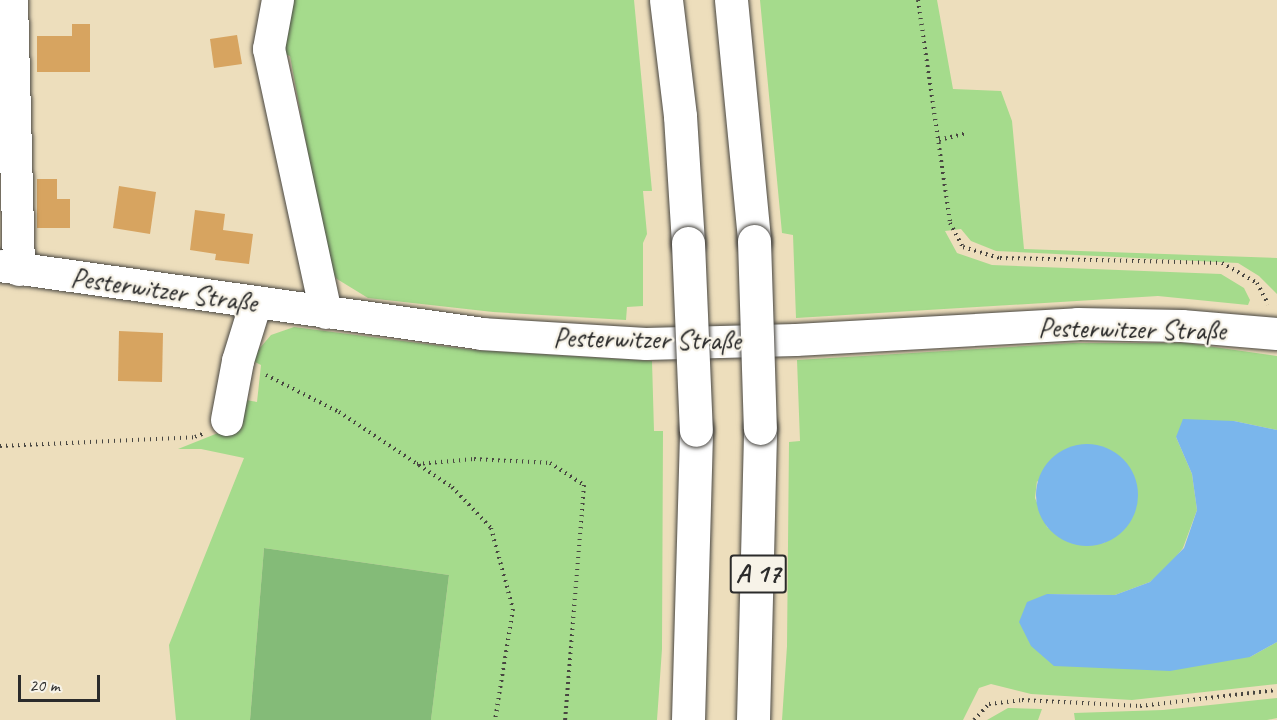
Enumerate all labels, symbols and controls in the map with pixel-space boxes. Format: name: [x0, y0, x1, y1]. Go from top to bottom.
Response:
street label: Pesterwitzer Straße: [68, 260, 260, 320]
street label: Pesterwitzer Straße: [1037, 311, 1227, 347]
street label: Pesterwitzer Straße: [552, 321, 742, 357]
road number: A 17: [730, 550, 786, 598]
scale bar: [21, 663, 104, 701]
text: 20 m: [29, 674, 60, 696]

